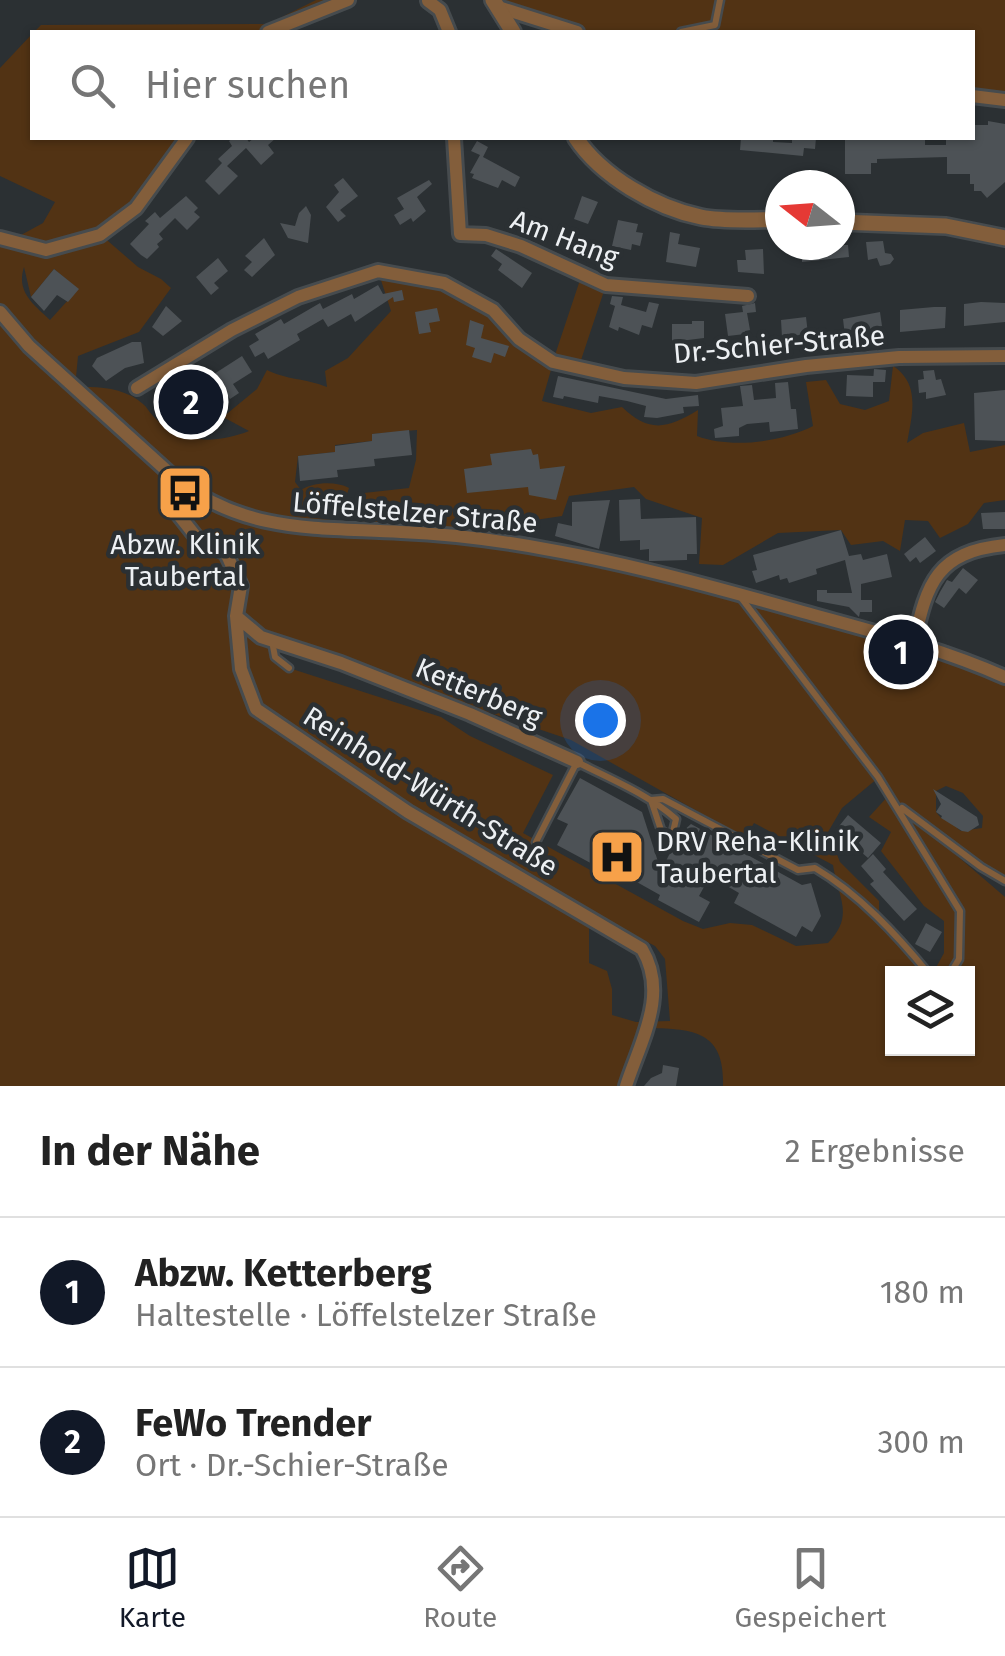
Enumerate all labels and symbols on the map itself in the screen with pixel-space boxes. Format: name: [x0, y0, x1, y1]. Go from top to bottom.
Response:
north arrow: [765, 170, 855, 260]
street label: Am Hang: [506, 203, 624, 274]
street label: Dr.-Schier-Straße: [672, 319, 886, 370]
pin: 2: [158, 364, 224, 440]
bus stop icon: Abzw. Klinik Taubertal: [155, 463, 215, 523]
street label: Löffelstelzer Straße: [291, 485, 539, 540]
place label: Abzw. Klinik Taubertal: [110, 528, 260, 593]
pin: 1: [868, 614, 934, 690]
street label: Ketterberg: [411, 651, 547, 734]
your location: [575, 695, 626, 746]
street label: Reinhold-Würth-Straße: [297, 700, 564, 883]
place label: DRV Reha-Klinik Taubertal: [656, 825, 860, 890]
hospital icon: DRV Reha-Klinik Taubertal: [587, 827, 647, 887]

